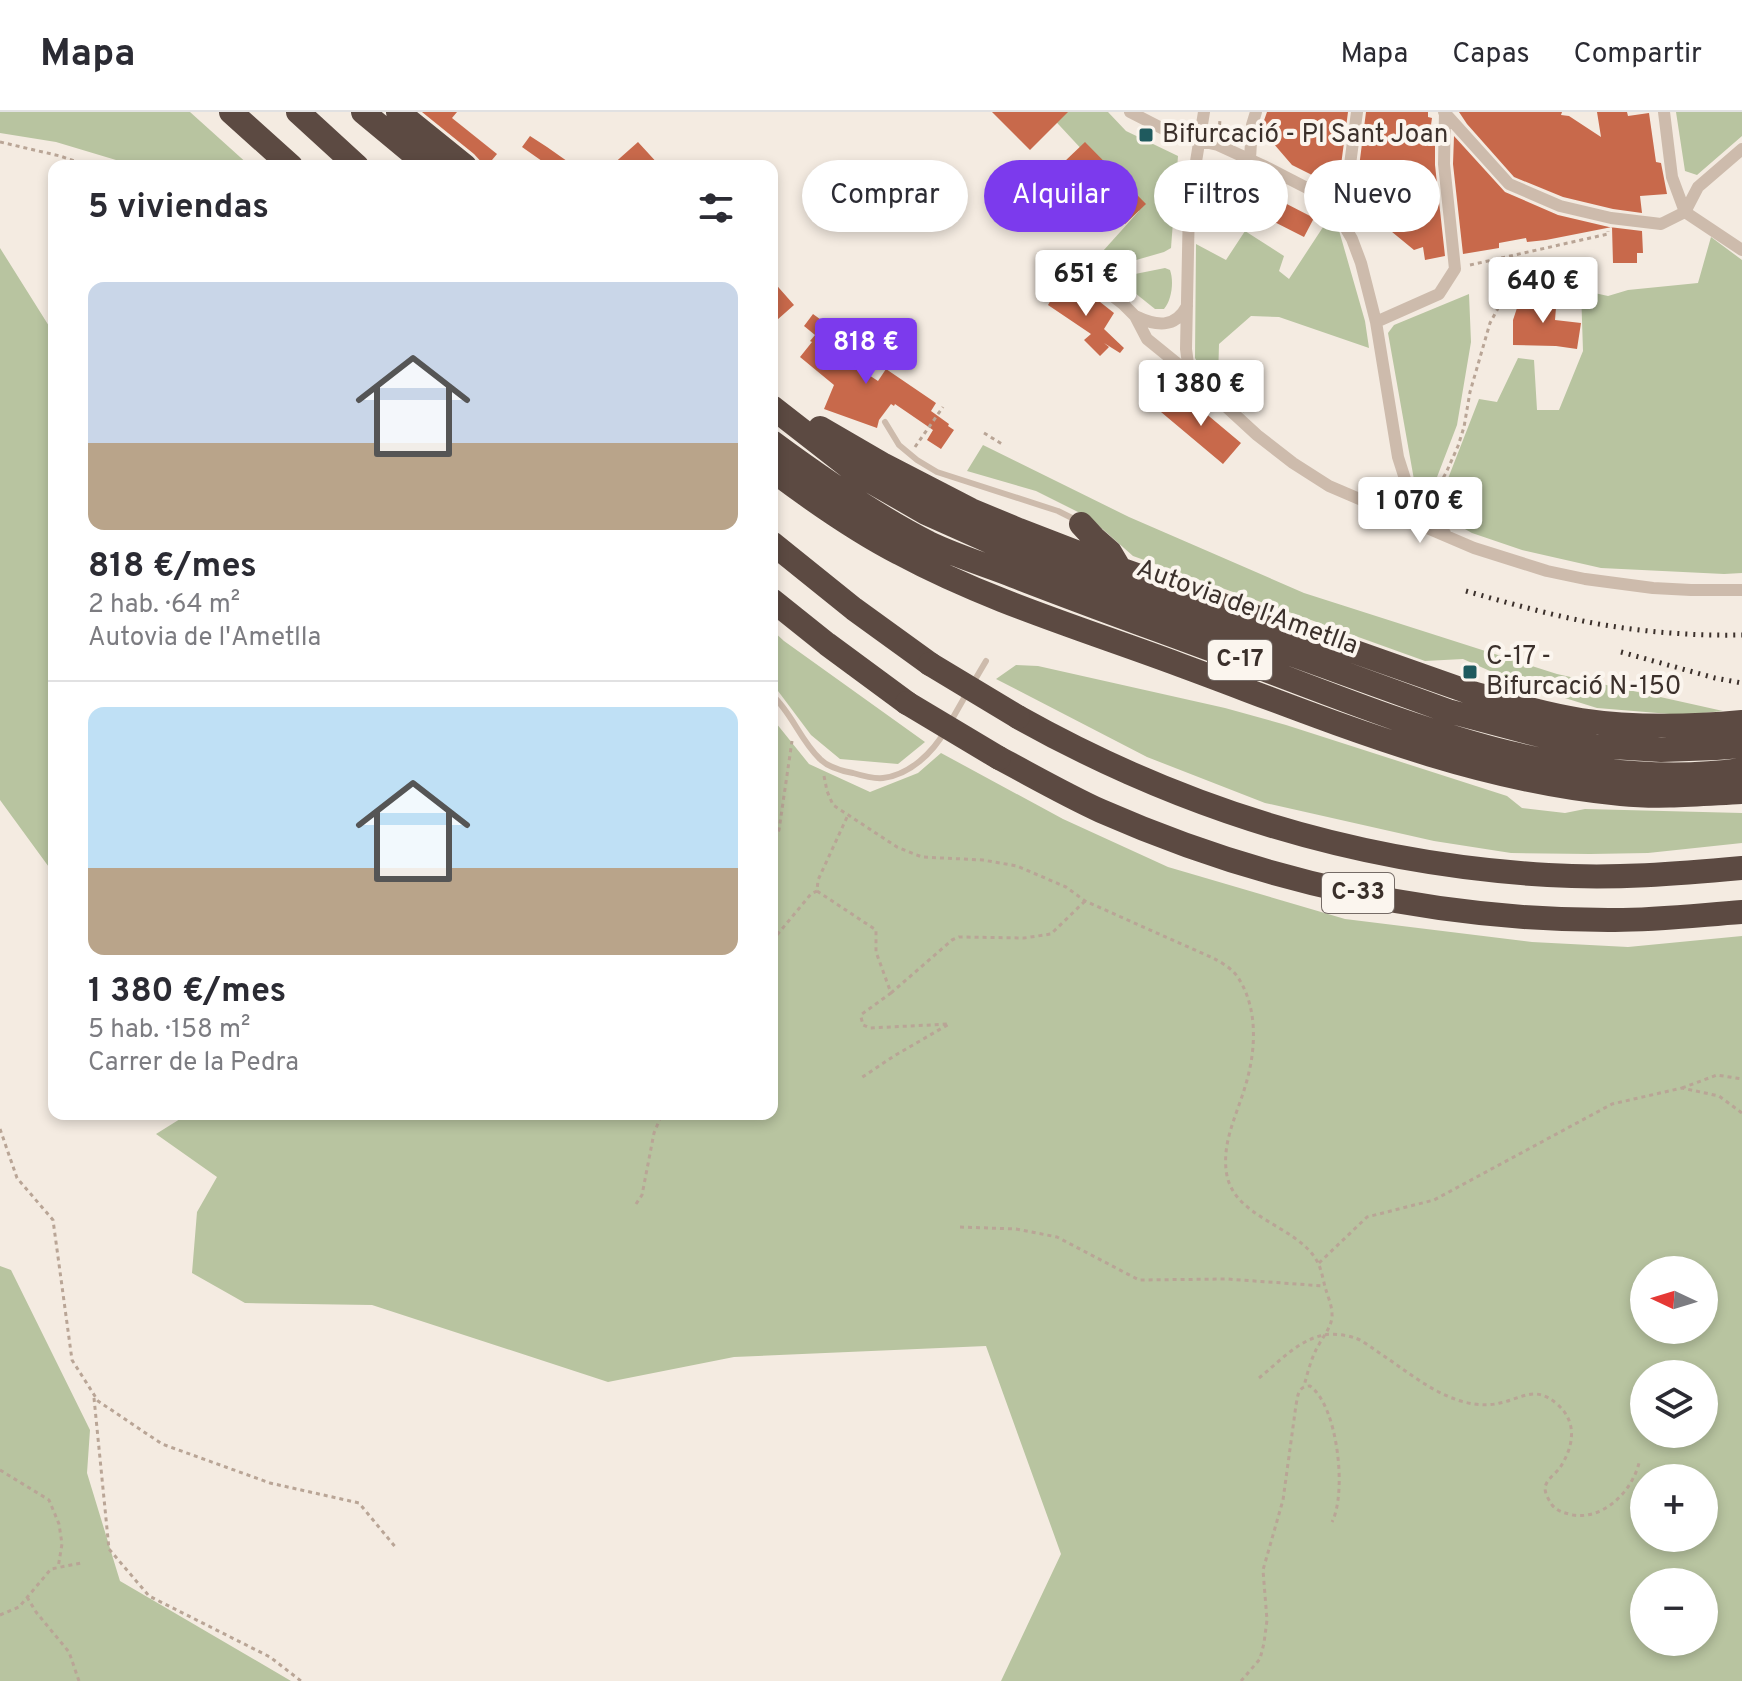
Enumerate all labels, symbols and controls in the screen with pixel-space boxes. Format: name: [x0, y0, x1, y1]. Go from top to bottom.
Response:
text: Mapa: [40, 31, 136, 80]
text: Mapa: [1341, 37, 1408, 73]
text: Capas: [1452, 37, 1530, 73]
text: Compartir: [1574, 37, 1702, 73]
place label: Bifurcació - Pl Sant Joan: [1162, 119, 1448, 152]
marker: Bifurcació - Pl Sant Joan: [1137, 126, 1155, 144]
chip: Comprar: [802, 160, 968, 232]
chip: Alquilar: [984, 160, 1138, 232]
chip: Filtros: [1154, 160, 1288, 232]
chip: Nuevo: [1304, 160, 1440, 232]
icon: filters: [694, 186, 738, 230]
text: 5 viviendas: [88, 187, 269, 230]
pin: 651 €: [1030, 250, 1142, 318]
pin: 640 €: [1487, 257, 1599, 325]
text: 651 €: [1053, 259, 1119, 292]
text: 640 €: [1507, 266, 1579, 299]
pin: 818 €: [810, 318, 922, 386]
text: 818 €: [833, 327, 899, 360]
icon: home: [341, 334, 485, 478]
pin: 1 380 €: [1127, 360, 1275, 428]
text: 1 380 €: [1157, 369, 1245, 402]
pin: 1 070 €: [1346, 477, 1494, 545]
text: 1 070 €: [1376, 486, 1464, 519]
text: 818 €/mes: [88, 546, 257, 589]
street label: Autovia de l'Ametlla: [1132, 553, 1362, 663]
text: 2 hab. · 64 m²: [88, 589, 240, 622]
text: Autovia de l'Ametlla: [88, 622, 321, 655]
road number: C-17: [1208, 640, 1272, 680]
place label: C-17 - Bifurcació N-150: [1486, 641, 1681, 704]
marker: C-17 - Bifurcació N-150: [1461, 663, 1479, 681]
icon: home: [341, 759, 485, 903]
road number: C-33: [1322, 873, 1394, 913]
text: 1 380 €/mes: [88, 971, 286, 1014]
text: 5 hab. · 158 m²: [88, 1014, 251, 1047]
text: Carrer de la Pedra: [88, 1047, 299, 1080]
north arrow: [1630, 1256, 1718, 1344]
map controls: [1630, 1256, 1718, 1656]
button: layers: [1630, 1360, 1718, 1448]
button: +: [1630, 1464, 1718, 1552]
button: −: [1630, 1568, 1718, 1656]

